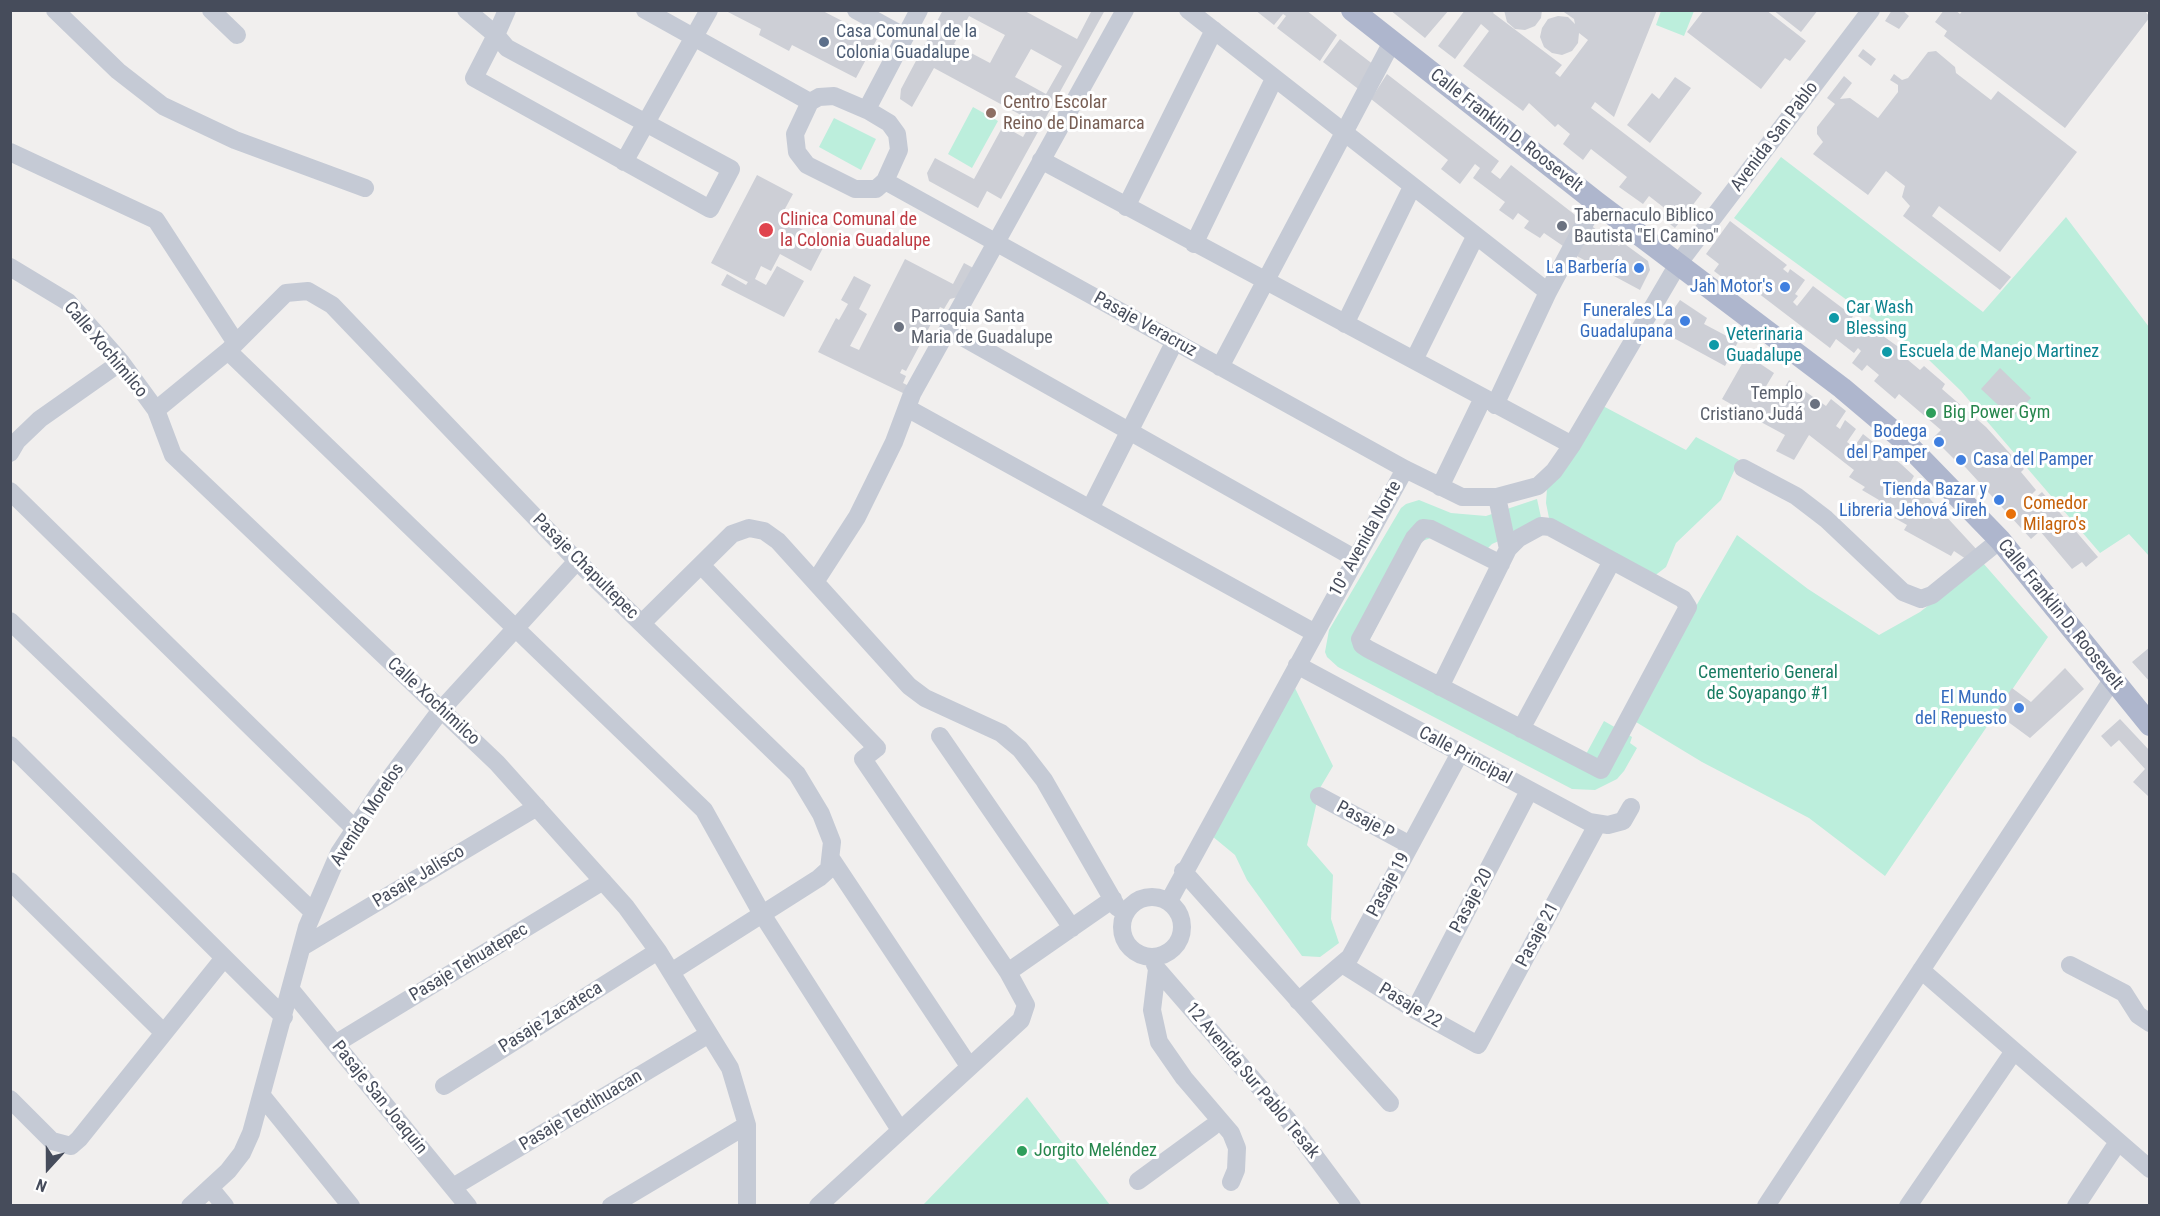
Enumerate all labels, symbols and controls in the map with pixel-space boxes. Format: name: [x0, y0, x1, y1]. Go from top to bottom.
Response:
place label: Casa Comunal de la Colonia Guadalupe: [836, 21, 977, 63]
marker: Casa Comunal de la Colonia Guadalupe: [817, 35, 831, 49]
street label: Calle Franklin D. Roosevelt: [1425, 65, 1587, 197]
street label: Avenida San Pablo: [1727, 78, 1823, 196]
place label: Centro Escolar Reino de Dinamarca: [1003, 92, 1145, 134]
marker: Centro Escolar Reino de Dinamarca: [984, 106, 998, 120]
place label: Tabernaculo Biblico Bautista "El Camino": [1574, 205, 1719, 248]
place label: Clinica Comunal de la Colonia Guadalupe: [780, 209, 931, 252]
marker: Tabernaculo Biblico Bautista "El Camino": [1555, 219, 1569, 233]
marker: Clinica Comunal de la Colonia Guadalupe: [757, 221, 775, 239]
place label: La Barbería: [1546, 257, 1627, 279]
marker: La Barbería: [1632, 261, 1646, 275]
place label: Jah Motor's: [1690, 276, 1773, 298]
marker: Jah Motor's: [1778, 280, 1792, 294]
street label: Pasaje Veracruz: [1090, 288, 1200, 362]
place label: Car Wash Blessing: [1846, 297, 1913, 340]
street label: Calle Xochimilco: [59, 298, 151, 402]
place label: Funerales La Guadalupana: [1580, 300, 1673, 342]
place label: Parroquia Santa Maria de Guadalupe: [911, 306, 1053, 348]
marker: Car Wash Blessing: [1827, 311, 1841, 325]
marker: Funerales La Guadalupana: [1678, 314, 1692, 328]
marker: Parroquia Santa Maria de Guadalupe: [892, 320, 906, 334]
place label: Veterinaria Guadalupe: [1726, 324, 1803, 366]
marker: Veterinaria Guadalupe: [1707, 338, 1721, 352]
place label: Escuela de Manejo Martinez: [1899, 341, 2099, 363]
marker: Escuela de Manejo Martinez: [1880, 345, 1894, 359]
place label: Templo Cristiano Judá: [1700, 383, 1803, 426]
marker: Templo Cristiano Judá: [1808, 397, 1822, 411]
place label: Big Power Gym: [1943, 402, 2050, 424]
marker: Big Power Gym: [1924, 406, 1938, 420]
place label: Bodega del Pamper: [1847, 421, 1927, 464]
marker: Bodega del Pamper: [1932, 435, 1946, 449]
place label: Casa del Pamper: [1973, 449, 2093, 471]
marker: Casa del Pamper: [1954, 453, 1968, 467]
street label: 10° Avenida Norte: [1325, 477, 1407, 601]
place label: Tienda Bazar y Libreria Jehová Jireh: [1839, 479, 1987, 522]
marker: Tienda Bazar y Libreria Jehová Jireh: [1992, 493, 2006, 507]
place label: Comedor Milagro's: [2023, 493, 2088, 536]
marker: Comedor Milagro's: [2004, 507, 2018, 521]
street label: Pasaje Chapultepec: [528, 510, 642, 624]
street label: Calle Franklin D. Roosevelt: [1993, 535, 2127, 695]
street label: Calle Xochimilco: [382, 654, 484, 750]
park label: Cementerio General de Soyapango #1: [1698, 662, 1838, 704]
place label: El Mundo del Repuesto: [1915, 687, 2007, 730]
marker: El Mundo del Repuesto: [2012, 701, 2026, 715]
street label: Calle Principal: [1415, 723, 1515, 789]
street label: Avenida Morelos: [327, 760, 409, 870]
street label: Pasaje P: [1333, 797, 1397, 845]
street label: Pasaje Jalisco: [369, 841, 469, 913]
street label: Pasaje 19: [1363, 849, 1415, 921]
street label: Pasaje 20: [1446, 865, 1498, 937]
street label: Pasaje 21: [1512, 899, 1564, 971]
street label: Pasaje Tehuatepec: [406, 919, 532, 1007]
street label: Pasaje Zacateca: [495, 978, 607, 1058]
street label: Pasaje 22: [1375, 979, 1445, 1033]
street label: 12 Avenida Sur Pablo Tesak: [1181, 999, 1323, 1163]
street label: Pasaje San Joaquin: [327, 1037, 431, 1159]
street label: Pasaje Teotihuacan: [516, 1066, 646, 1156]
north arrow: [18, 1138, 78, 1198]
place label: Jorgito Meléndez: [1034, 1140, 1157, 1162]
marker: Jorgito Meléndez: [1015, 1144, 1029, 1158]
text: N: [33, 1175, 49, 1196]

